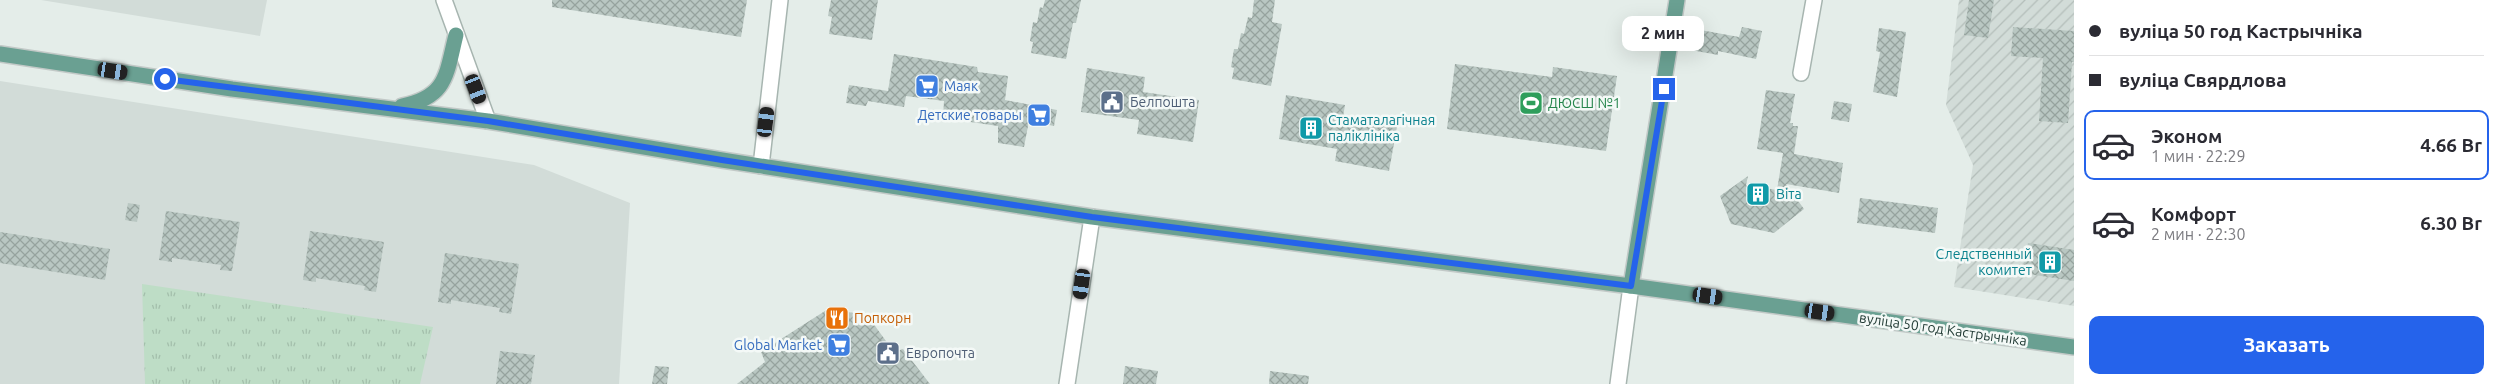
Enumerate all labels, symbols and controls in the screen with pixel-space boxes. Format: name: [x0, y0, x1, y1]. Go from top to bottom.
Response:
callout: 2 мин: [1623, 17, 1705, 52]
text: вуліца 50 год Кастрычніка: [2119, 20, 2363, 42]
text: 2 мин: [1641, 24, 1685, 42]
car: [97, 61, 128, 81]
route start: [154, 68, 176, 90]
text: вуліца Свярдлова: [2119, 69, 2286, 91]
car: [463, 72, 488, 106]
supermarket icon: Маяк: [914, 73, 940, 99]
place label: Маяк: [944, 78, 978, 94]
route end: [1653, 78, 1675, 100]
public building icon: Белпошта: [1099, 89, 1125, 115]
sports icon: ДЮСШ №1: [1518, 90, 1544, 116]
place label: Белпошта: [1130, 94, 1196, 110]
place label: ДЮСШ №1: [1548, 95, 1621, 111]
supermarket icon: Детские товары: [1026, 102, 1052, 128]
car: [756, 106, 775, 138]
place label: Детские товары: [917, 107, 1022, 123]
place label: Стаматалагічная паліклініка: [1328, 112, 1435, 144]
building icon: Стаматалагічная паліклініка: [1298, 115, 1324, 141]
icon: car: [2091, 123, 2136, 168]
text: Эконом: [2151, 125, 2222, 147]
text: 4.66 Br: [2420, 134, 2482, 156]
text: 1 мин · 22:29: [2151, 147, 2245, 165]
building icon: Віта: [1745, 181, 1771, 207]
place label: Віта: [1776, 186, 1802, 202]
icon: car: [2091, 201, 2136, 246]
text: Комфорт: [2151, 203, 2236, 225]
text: 6.30 Br: [2420, 212, 2482, 234]
text: 2 мин · 22:30: [2151, 225, 2245, 243]
place label: Следственный комитет: [1936, 246, 2032, 278]
building icon: Следственный комитет: [2037, 249, 2063, 275]
car: [1072, 268, 1091, 300]
car: [1692, 286, 1723, 306]
car: [1804, 302, 1835, 322]
restaurant icon: Попкорн: [824, 305, 850, 331]
street label: вуліца 50 год Кастрычніка: [1858, 309, 2028, 349]
place label: Попкорн: [854, 310, 911, 326]
button: Заказать: [2089, 316, 2484, 374]
supermarket icon: Globаl Market: [826, 332, 852, 358]
place label: Globаl Market: [734, 337, 822, 353]
public building icon: Европочта: [875, 340, 901, 366]
place label: Европочта: [906, 345, 975, 361]

